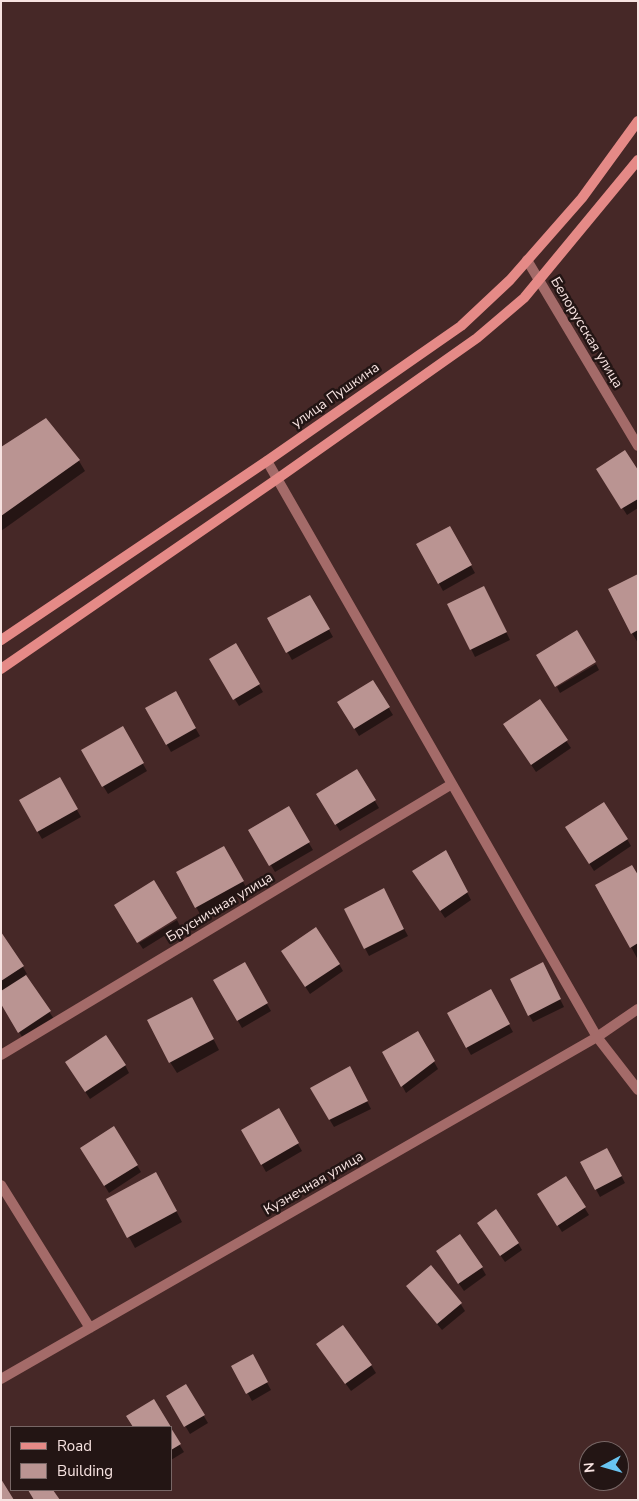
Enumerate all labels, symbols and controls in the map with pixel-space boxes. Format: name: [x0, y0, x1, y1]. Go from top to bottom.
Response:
street label: Белорусская улица: [546, 274, 626, 392]
street label: улица Пушкина: [289, 360, 383, 432]
street label: Брусничная улица: [164, 870, 276, 946]
street label: Кузнечная улица: [261, 1149, 367, 1219]
legend: [10, 1426, 172, 1491]
text: Road: [57, 1436, 92, 1456]
north arrow: [579, 1441, 629, 1491]
text: Building: [57, 1461, 113, 1481]
text: N: [580, 1461, 600, 1474]

